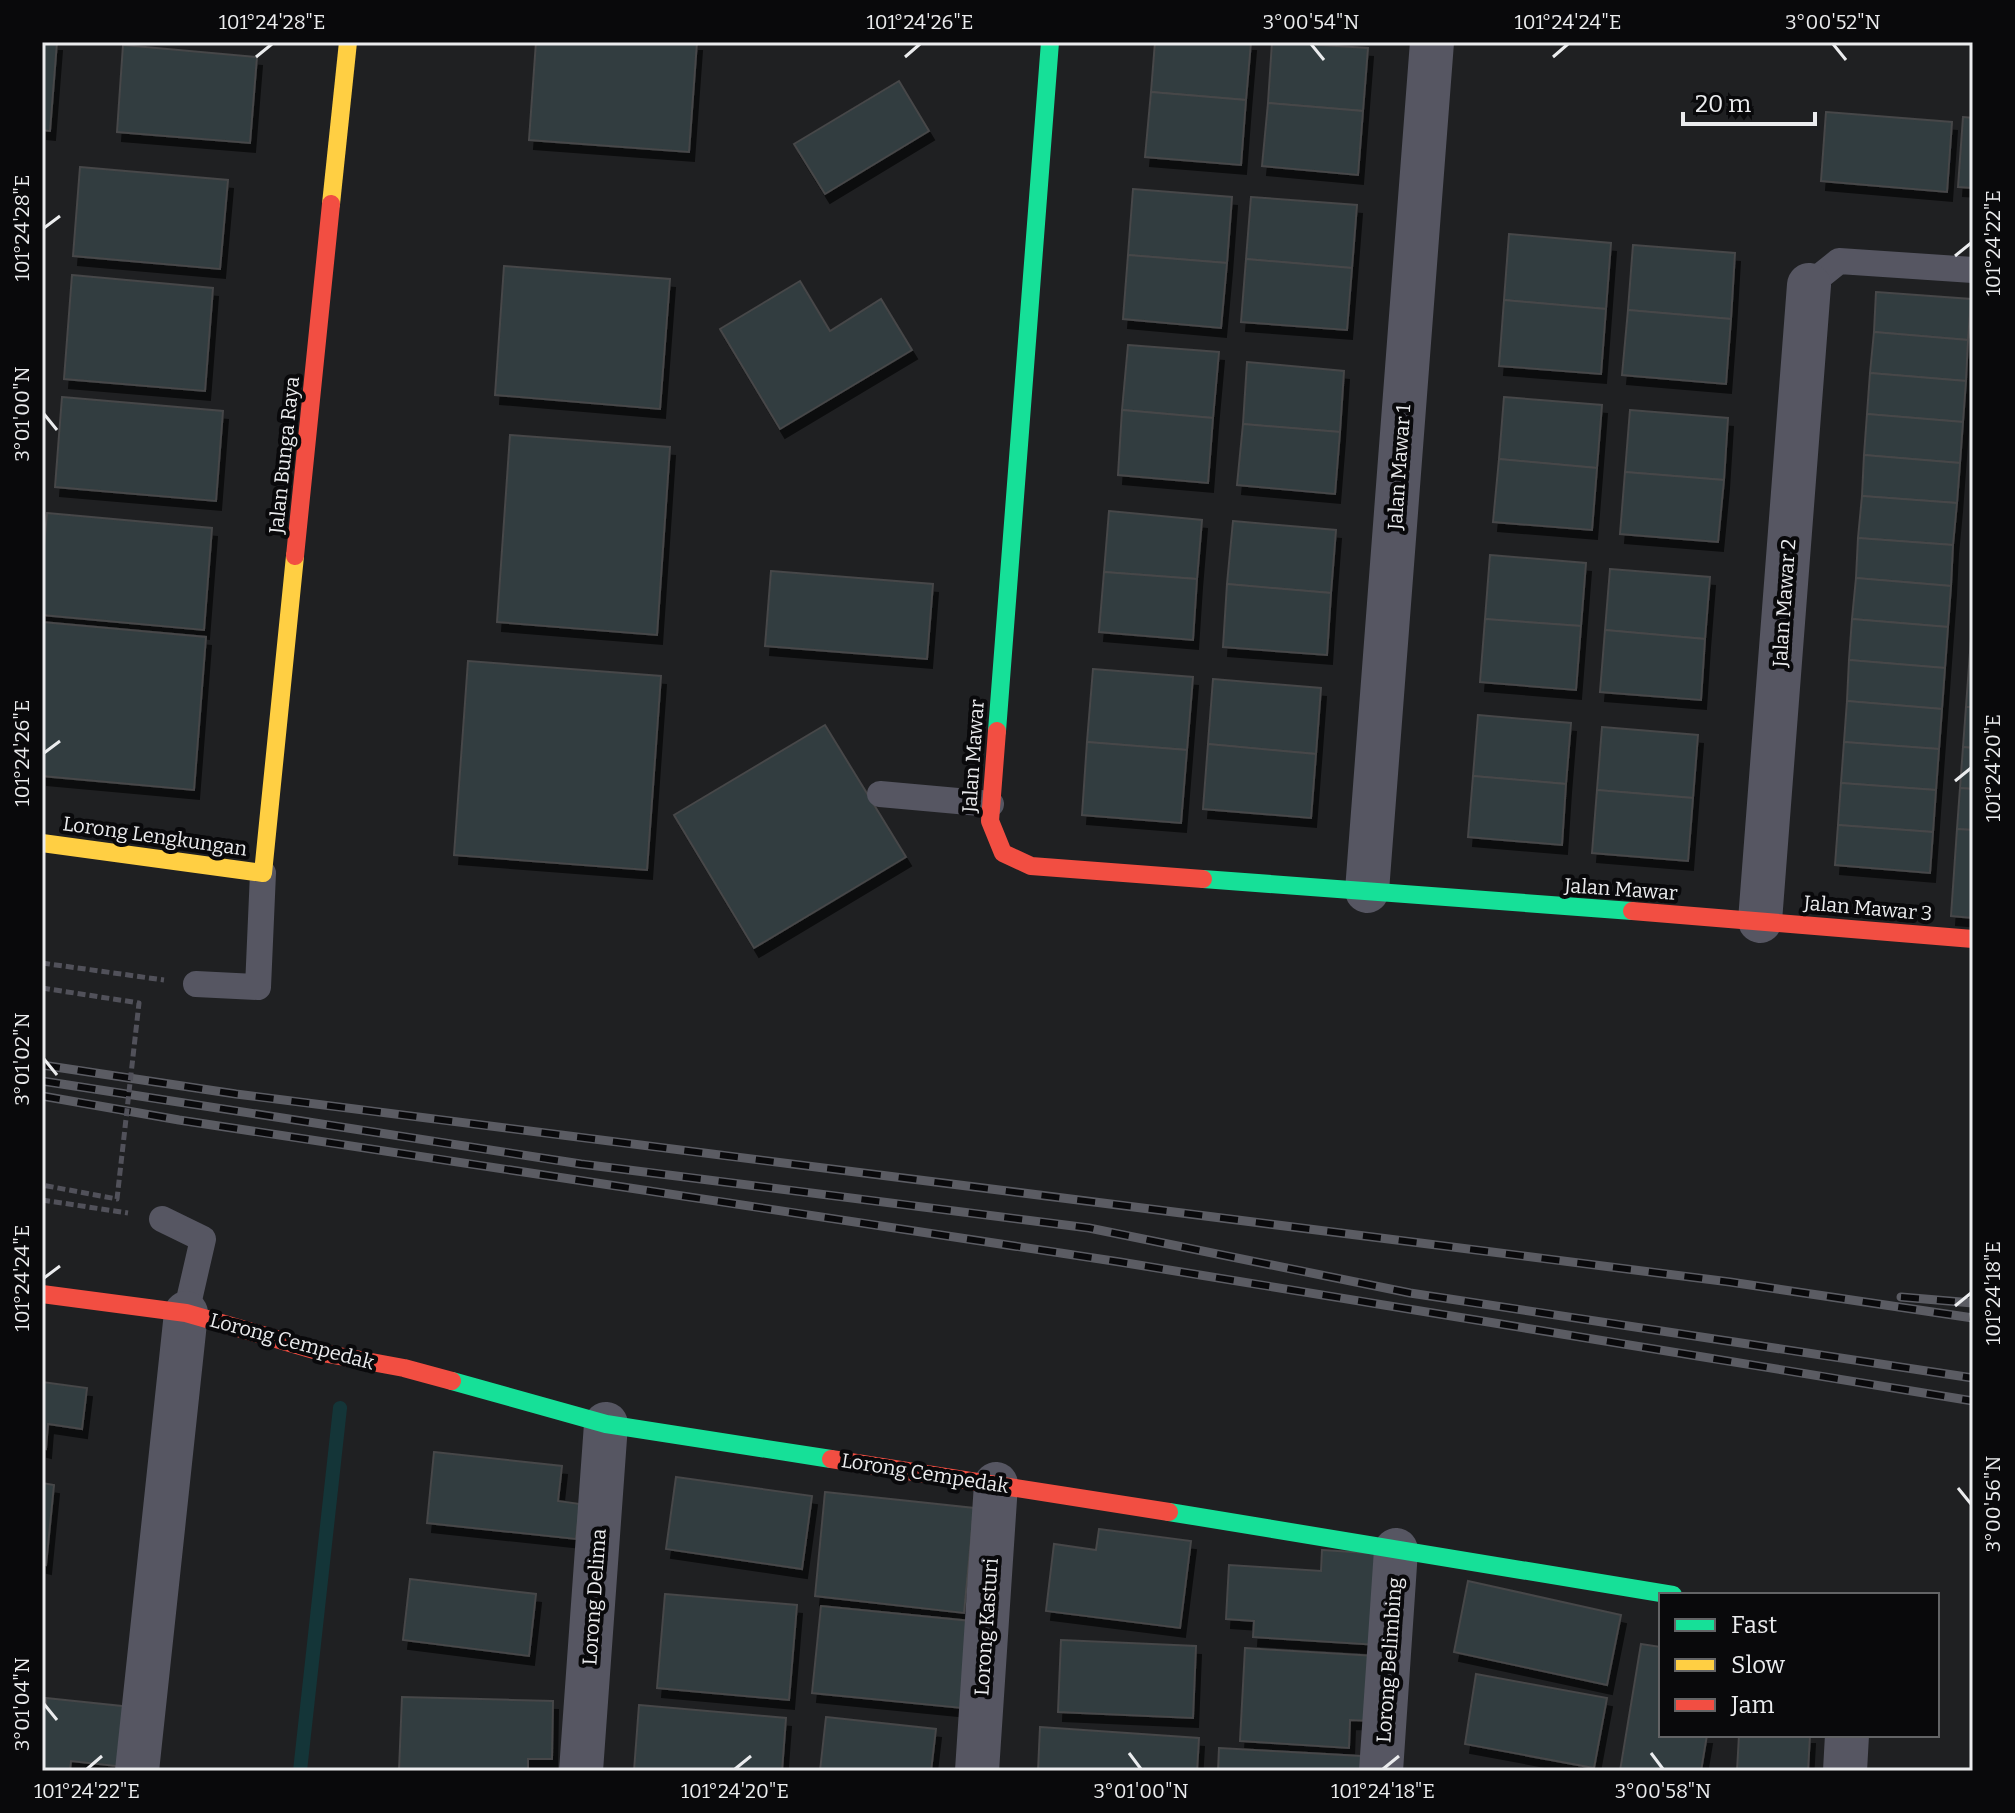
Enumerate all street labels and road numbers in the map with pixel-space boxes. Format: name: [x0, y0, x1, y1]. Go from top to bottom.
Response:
street label: Jalan Bunga Raya: [264, 375, 304, 536]
street label: Jalan Mawar 1: [1383, 403, 1415, 532]
street label: Jalan Mawar 2: [1767, 538, 1800, 669]
street label: Jalan Mawar: [957, 698, 989, 814]
street label: Lorong Lengkungan: [61, 811, 249, 861]
street label: Jalan Mawar: [1563, 873, 1679, 905]
street label: Jalan Mawar 3: [1802, 890, 1933, 926]
street label: Lorong Cempedak: [207, 1308, 377, 1375]
street label: Lorong Cempedak: [840, 1448, 1011, 1498]
street label: Lorong Delima: [577, 1528, 611, 1666]
street label: Lorong Kasturi: [969, 1557, 1003, 1697]
street label: Lorong Belimbing: [1371, 1576, 1407, 1744]

